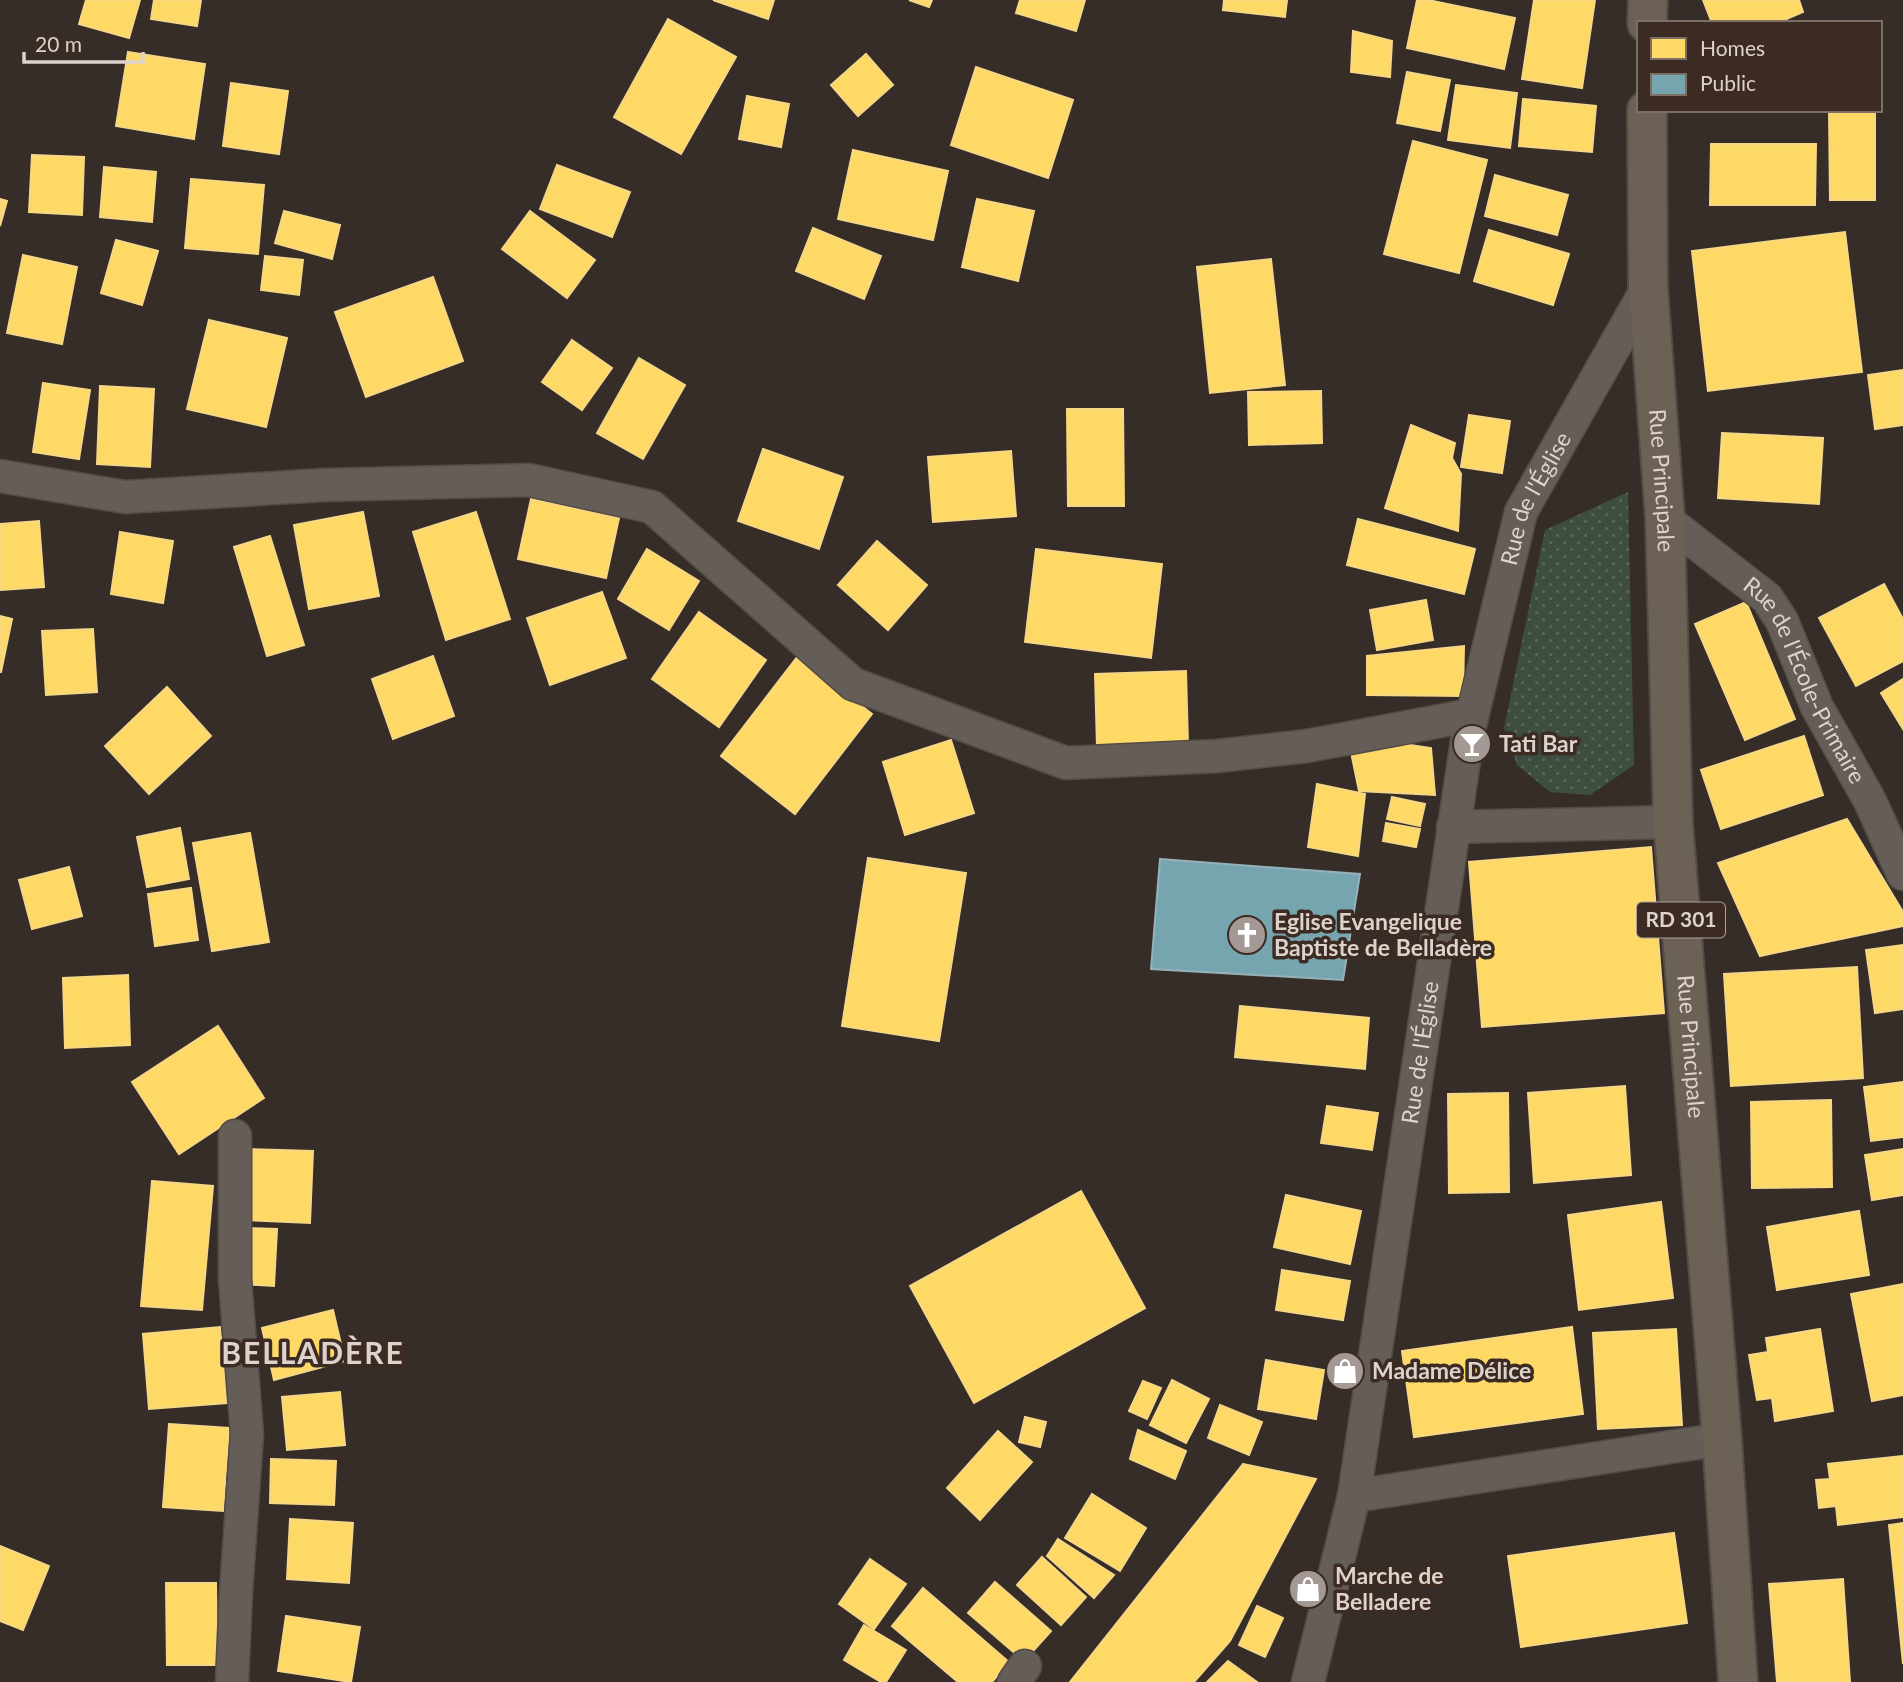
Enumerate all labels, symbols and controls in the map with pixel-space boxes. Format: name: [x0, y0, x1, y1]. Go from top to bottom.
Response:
scale bar: [24, 21, 144, 65]
legend: [1637, 21, 1882, 112]
text: 20 m: [35, 31, 82, 56]
text: Homes: [1700, 35, 1765, 60]
text: Public: [1700, 70, 1756, 95]
street label: Rue Principale: [1644, 408, 1681, 553]
street label: Rue de l'Église: [1494, 427, 1576, 568]
street label: Rue de l'École-Primaire: [1738, 570, 1872, 788]
bar icon: Tati Bar: [1451, 723, 1493, 765]
place label: Tati Bar: [1499, 729, 1578, 757]
road number: RD 301: [1637, 902, 1725, 937]
place label: Eglise Evangelique Baptiste de Belladère: [1274, 907, 1492, 961]
church icon: Eglise Evangelique Baptiste de Belladère: [1226, 914, 1268, 956]
street label: Rue Principale: [1672, 974, 1711, 1119]
street label: Rue de l'Église: [1395, 979, 1444, 1126]
district label: BELLADÈRE: [221, 1334, 405, 1370]
shop icon: Madame Délice: [1324, 1350, 1366, 1392]
place label: Madame Délice: [1372, 1356, 1531, 1384]
place label: Marche de Belladere: [1335, 1561, 1444, 1615]
shop icon: Marche de Belladere: [1287, 1568, 1329, 1610]

